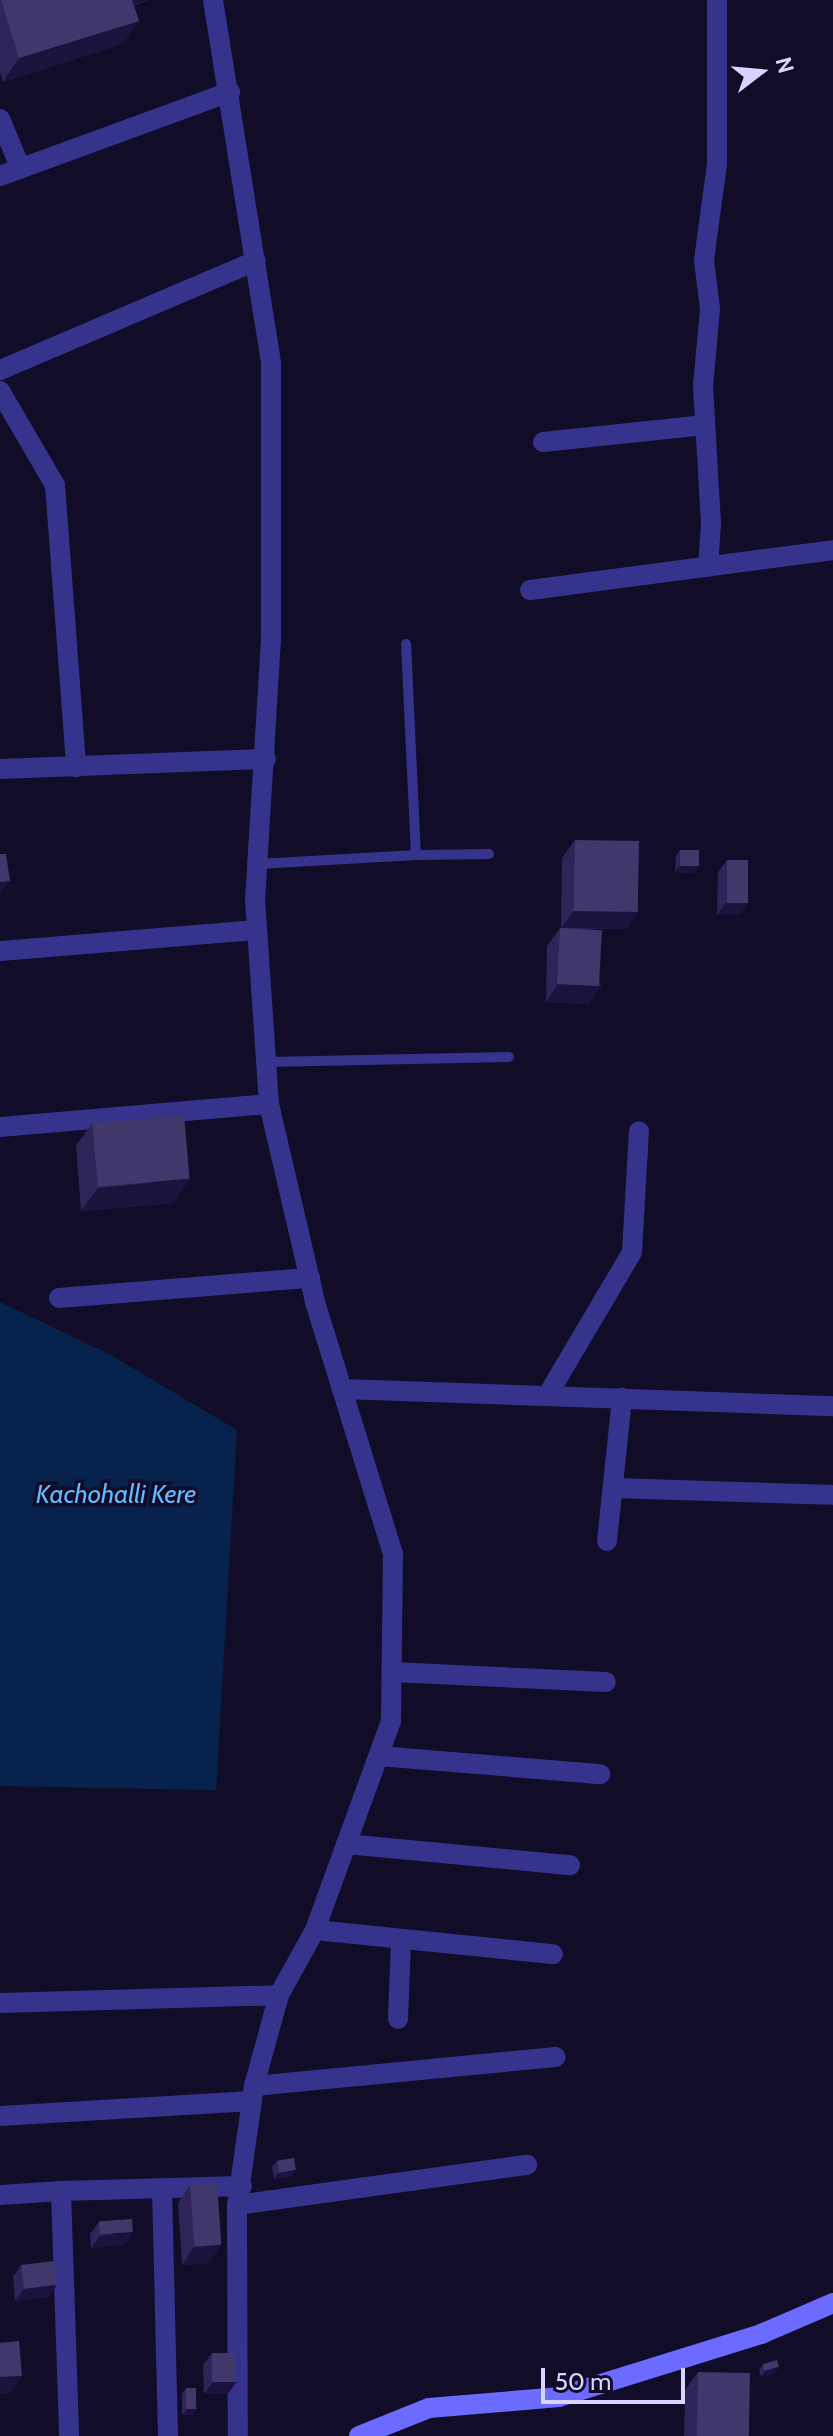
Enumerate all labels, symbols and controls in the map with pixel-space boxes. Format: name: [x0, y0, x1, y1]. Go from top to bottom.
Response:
north arrow: [721, 32, 801, 112]
text: N: [769, 54, 800, 76]
water label: Kachohalli Kere: [36, 1479, 196, 1511]
scale bar: [545, 2352, 689, 2402]
text: 50 m: [555, 2367, 611, 2396]

